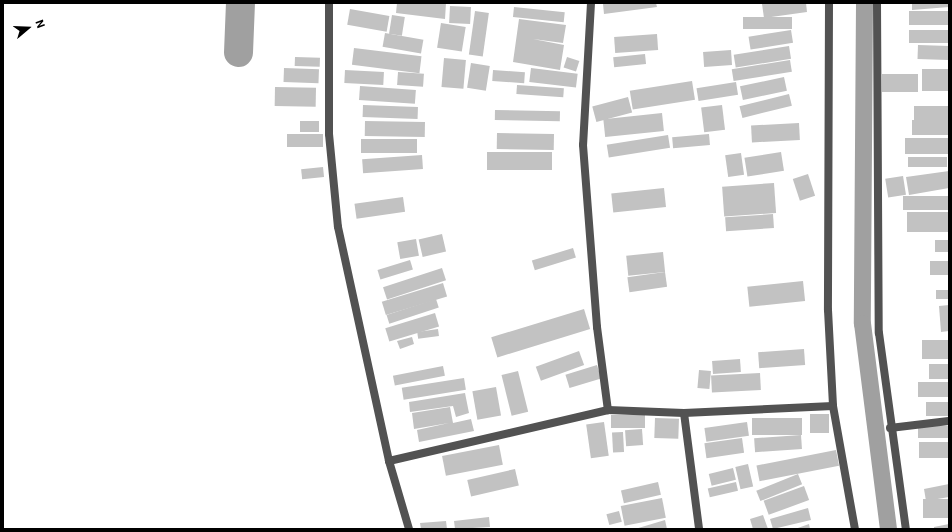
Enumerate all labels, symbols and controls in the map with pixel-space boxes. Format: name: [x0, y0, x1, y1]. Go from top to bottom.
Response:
north arrow: [8, 8, 48, 48]
text: N: [32, 18, 47, 30]

